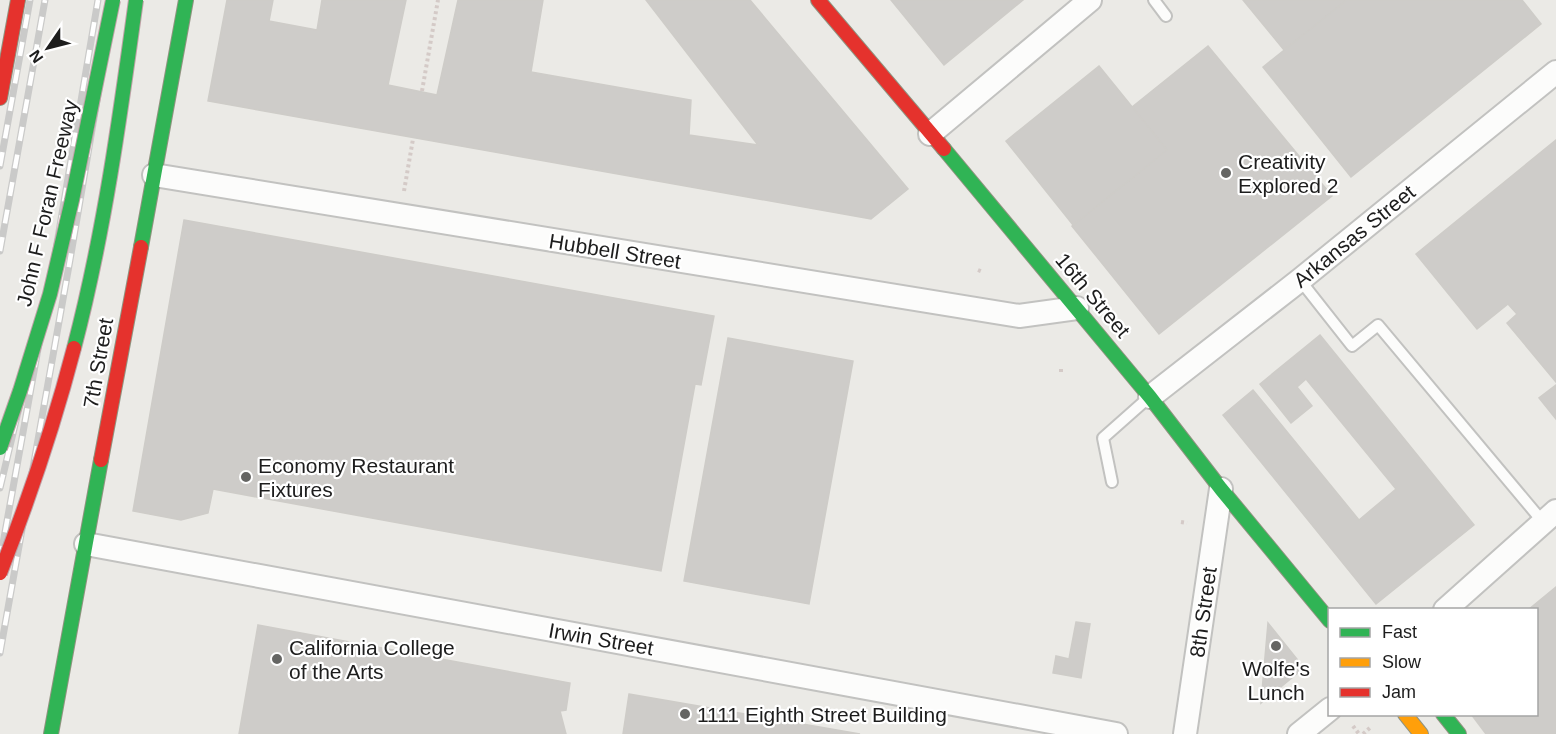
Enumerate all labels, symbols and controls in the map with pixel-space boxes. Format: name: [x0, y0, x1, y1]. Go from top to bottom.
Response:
north arrow: [18, 18, 78, 78]
text: N: [26, 47, 46, 66]
street label: John F Foran Freeway: [12, 97, 82, 309]
place label: Creativity Explored 2: [1238, 150, 1338, 197]
marker: Creativity Explored 2: [1219, 166, 1233, 180]
street label: Arkansas Street: [1289, 180, 1419, 292]
street label: Hubbell Street: [547, 229, 683, 273]
street label: 16th Street: [1051, 248, 1135, 342]
street label: 7th Street: [79, 316, 117, 410]
place label: Economy Restaurant Fixtures: [258, 454, 454, 501]
marker: Economy Restaurant Fixtures: [239, 470, 253, 484]
street label: 8th Street: [1185, 565, 1221, 659]
legend: [1328, 608, 1538, 716]
street label: Irwin Street: [547, 618, 655, 660]
text: Fast: [1382, 622, 1417, 642]
place label: California College of the Arts: [289, 636, 455, 683]
marker: Wolfe's Lunch: [1269, 639, 1283, 653]
marker: California College of the Arts: [270, 652, 284, 666]
text: Slow: [1382, 652, 1422, 672]
place label: Wolfe's Lunch: [1242, 657, 1310, 704]
text: Jam: [1382, 682, 1416, 702]
place label: 1111 Eighth Street Building: [697, 703, 947, 726]
marker: 1111 Eighth Street Building: [678, 707, 692, 721]

